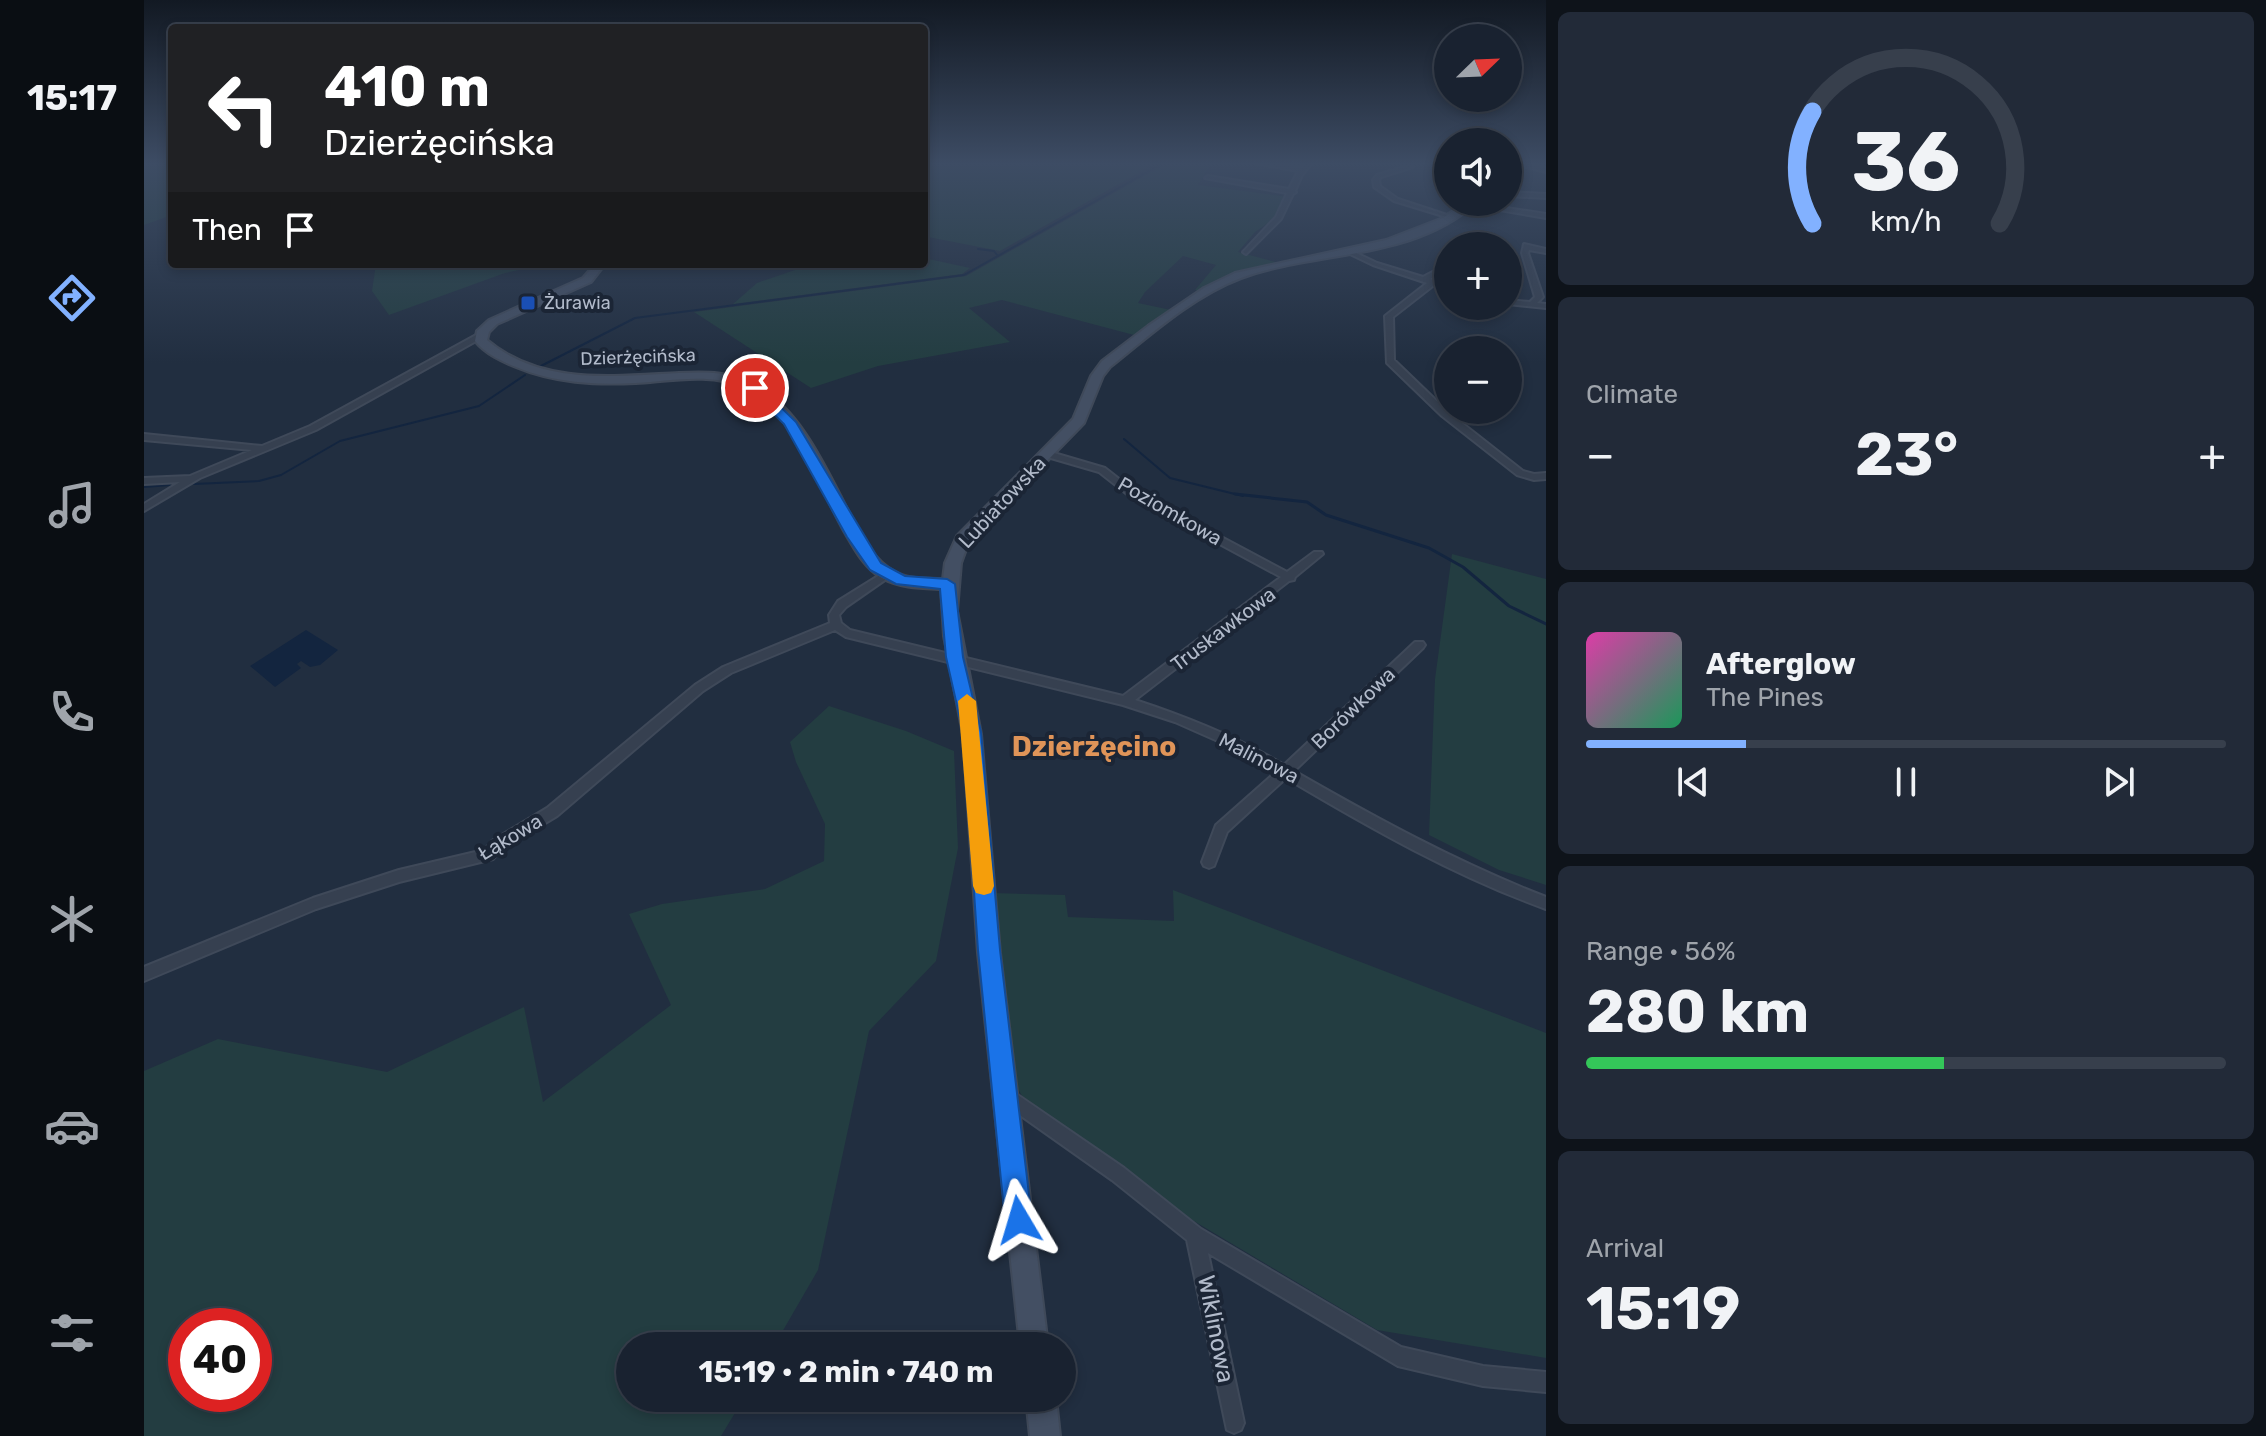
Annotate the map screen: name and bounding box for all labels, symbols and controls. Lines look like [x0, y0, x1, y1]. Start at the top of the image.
north arrow [1434, 24, 1522, 112]
map controls [1434, 24, 1522, 424]
text: 410 m [324, 54, 490, 120]
icon: left [192, 56, 296, 160]
text: 15:17 [27, 76, 117, 119]
text: 36 [1852, 112, 1960, 211]
text: Dzierżęcińska [324, 121, 555, 164]
button: sound [1434, 128, 1522, 216]
text: km/h [1870, 205, 1942, 239]
icon: arrive [278, 208, 322, 252]
text: Then [192, 212, 262, 248]
button: + [1434, 232, 1522, 320]
icon: directions [44, 270, 100, 326]
place label: Żurawia [544, 292, 611, 314]
marker: Żurawia [519, 294, 537, 312]
button: − [1434, 336, 1522, 424]
street label: Dzierżęcińska [580, 344, 696, 370]
pin [721, 354, 789, 422]
icon: arrive [733, 366, 777, 410]
text: Climate [1586, 379, 1678, 410]
text: 23° [1855, 419, 1958, 490]
text: − [1586, 429, 1615, 481]
text: + [2199, 429, 2226, 481]
street label: Lubiatowska [953, 451, 1051, 553]
street label: Poziomkowa [1114, 472, 1226, 550]
icon: music [44, 477, 100, 533]
street label: Truskawkowa [1166, 582, 1280, 676]
text: Afterglow [1706, 646, 1856, 682]
street label: Borówkowa [1306, 662, 1400, 754]
text: The Pines [1706, 682, 1824, 713]
icon: phone [44, 684, 100, 740]
street label: Malinowa [1215, 728, 1303, 788]
district label: Dzierżęcino [1012, 730, 1176, 763]
icon: previous [1671, 760, 1715, 804]
icon: pause [1884, 760, 1928, 804]
icon: next [2097, 760, 2141, 804]
street label: Łąkowa [474, 809, 546, 865]
icon: climate [44, 891, 100, 947]
text: Range · 56% [1586, 936, 1735, 967]
text: 280 km [1586, 976, 1809, 1047]
icon: car [44, 1098, 100, 1154]
position arrow [977, 1178, 1061, 1262]
text: Arrival [1586, 1233, 1664, 1264]
street label: Wiklinowa [1192, 1273, 1240, 1385]
text: 15:19 [1586, 1273, 1740, 1344]
icon: filters [44, 1305, 100, 1361]
speed limit sign: 40 [168, 1308, 272, 1412]
text: 15:19 · 2 min · 740 m [699, 1354, 993, 1390]

